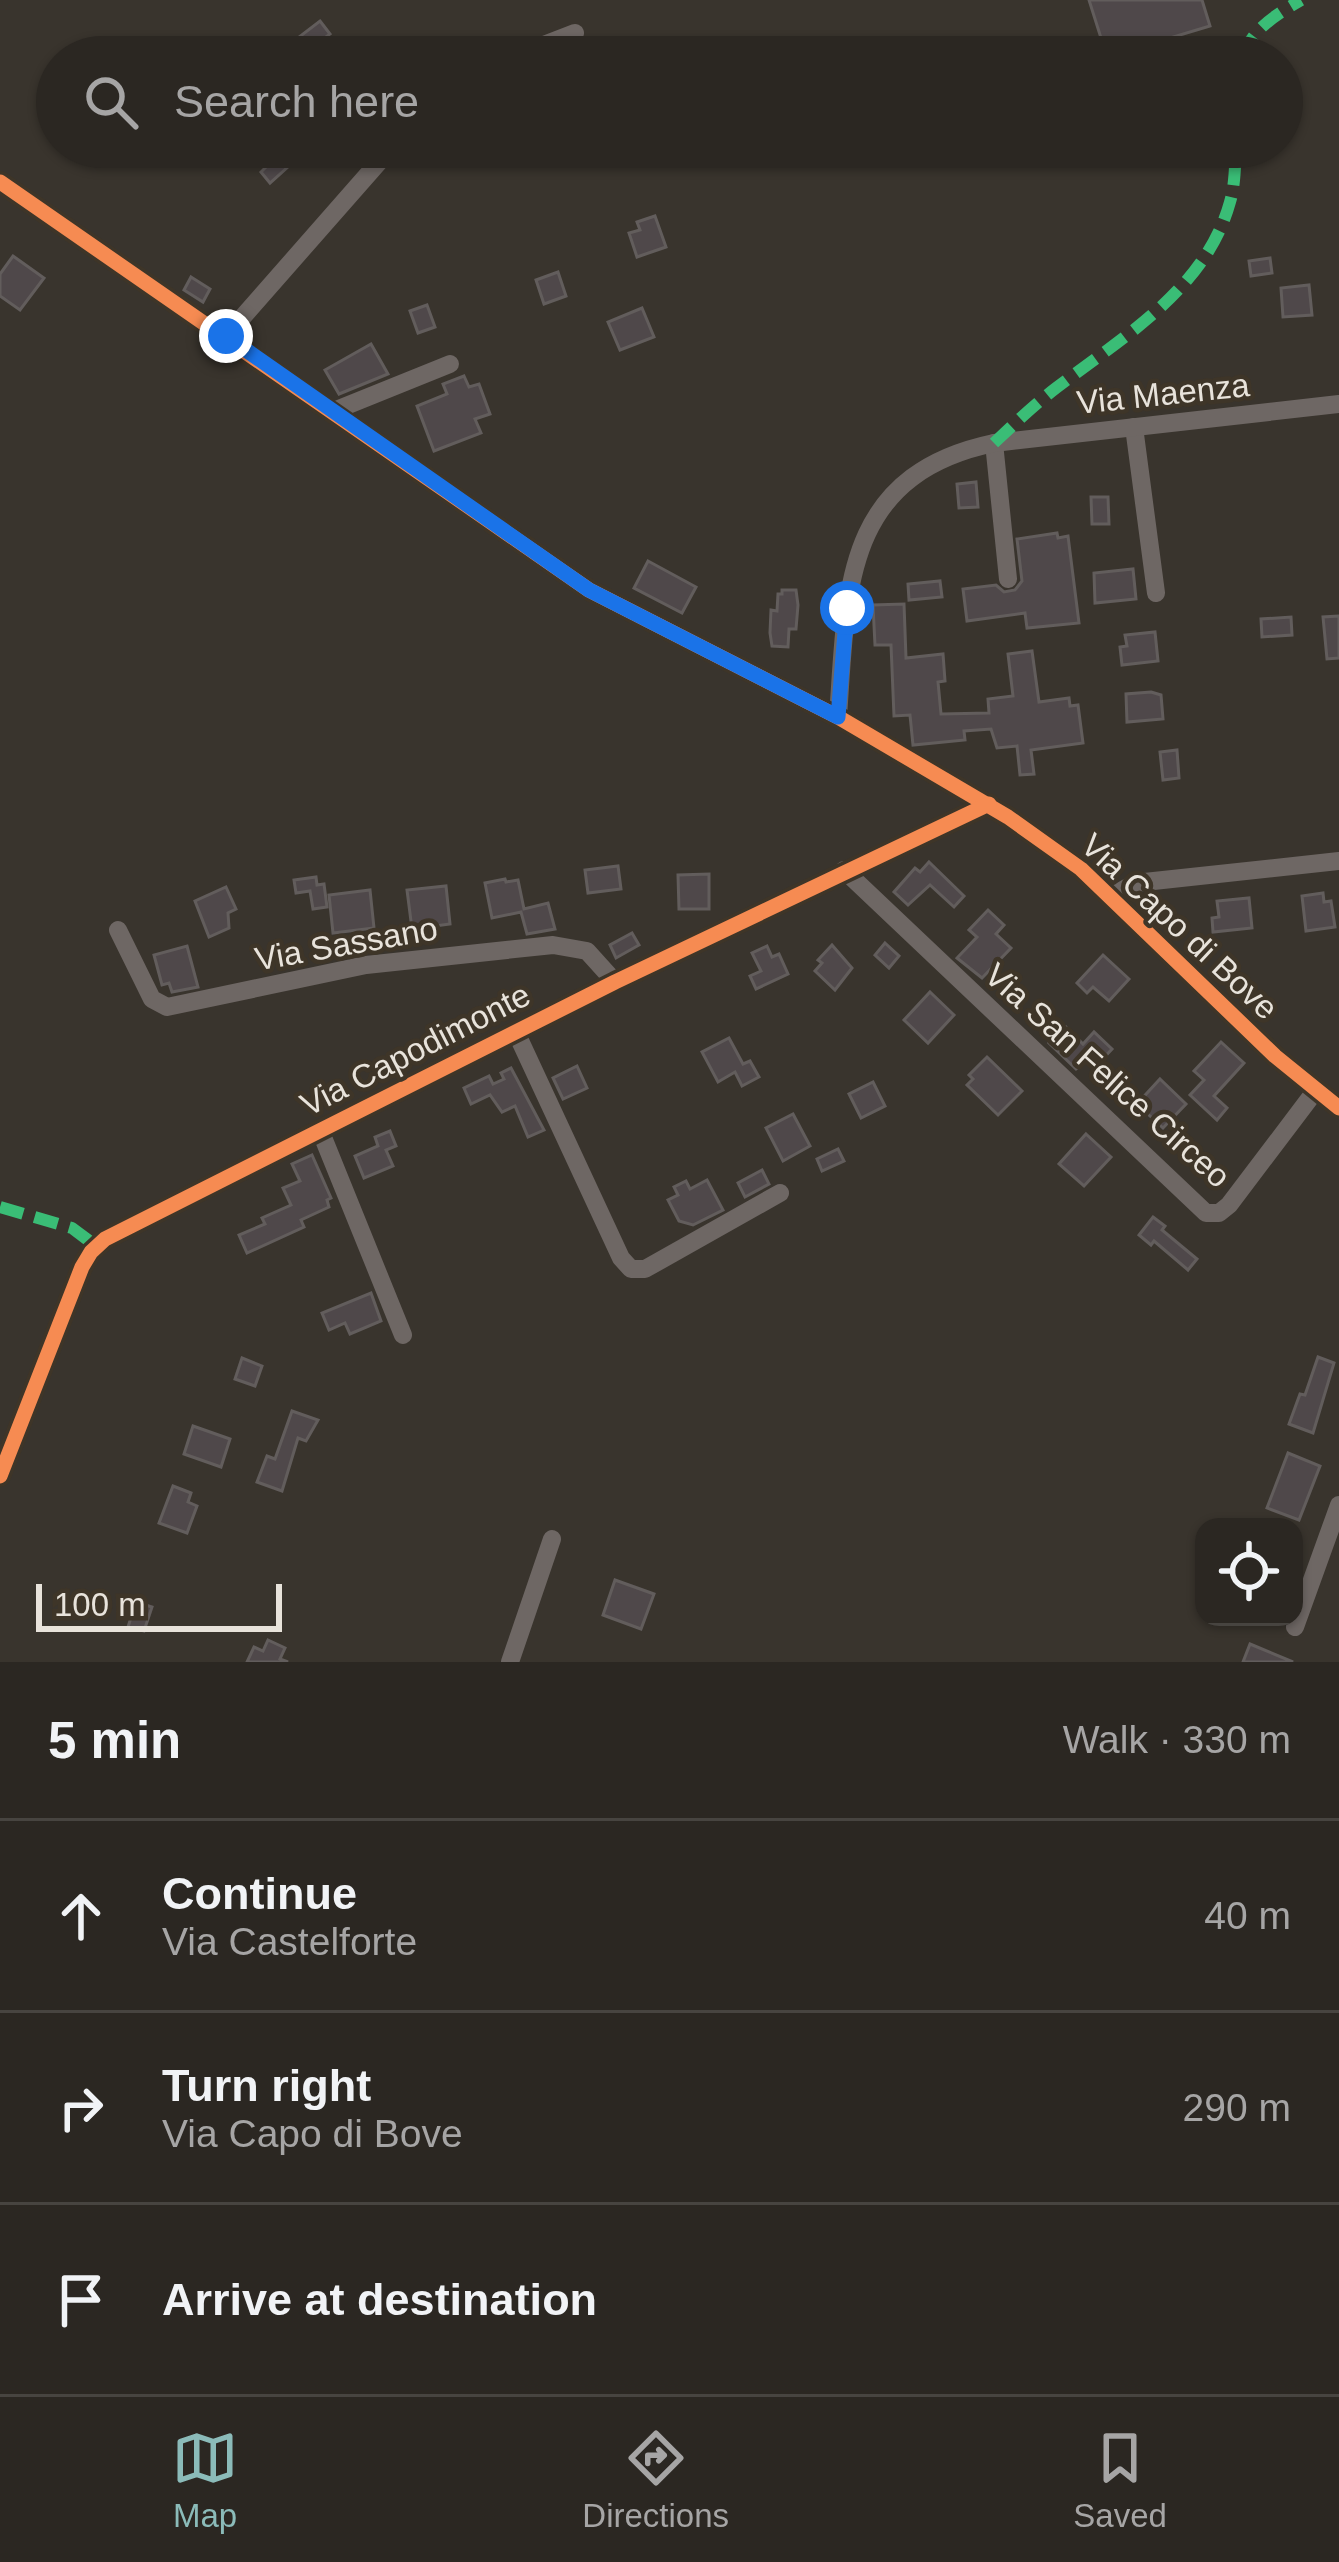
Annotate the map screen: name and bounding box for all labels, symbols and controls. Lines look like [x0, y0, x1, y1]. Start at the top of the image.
search box [36, 36, 1303, 168]
icon: search [78, 69, 144, 135]
text: Search here [174, 76, 419, 127]
route end [199, 309, 253, 363]
street label: Via Maenza [1075, 366, 1252, 421]
route start [820, 581, 874, 635]
street label: Via Capo di Bove [1074, 826, 1285, 1027]
street label: Via Sassano [252, 909, 440, 978]
street label: Via San Felice Circeo [978, 956, 1238, 1195]
street label: Via Capodimonte [294, 976, 536, 1123]
map controls [1195, 1518, 1303, 1626]
button: locate [1195, 1518, 1303, 1626]
scale bar [36, 1578, 282, 1631]
text: 100 m [54, 1586, 146, 1623]
text: 5 min [48, 1712, 181, 1769]
text: Walk · 330 m [1063, 1718, 1291, 1761]
text: Continue [162, 1868, 357, 1919]
icon: ahead [48, 1883, 114, 1949]
text: 40 m [1204, 1894, 1291, 1937]
text: Via Castelforte [162, 1920, 417, 1963]
text: Turn right [162, 2060, 371, 2111]
icon: right [48, 2075, 114, 2141]
text: 290 m [1183, 2086, 1291, 2129]
text: Via Capo di Bove [162, 2112, 463, 2155]
icon: arrive [48, 2267, 114, 2333]
text: Arrive at destination [162, 2274, 597, 2325]
tab: Map [172, 2425, 238, 2535]
tab: Directions [582, 2425, 729, 2535]
tab: Saved [1073, 2425, 1167, 2535]

